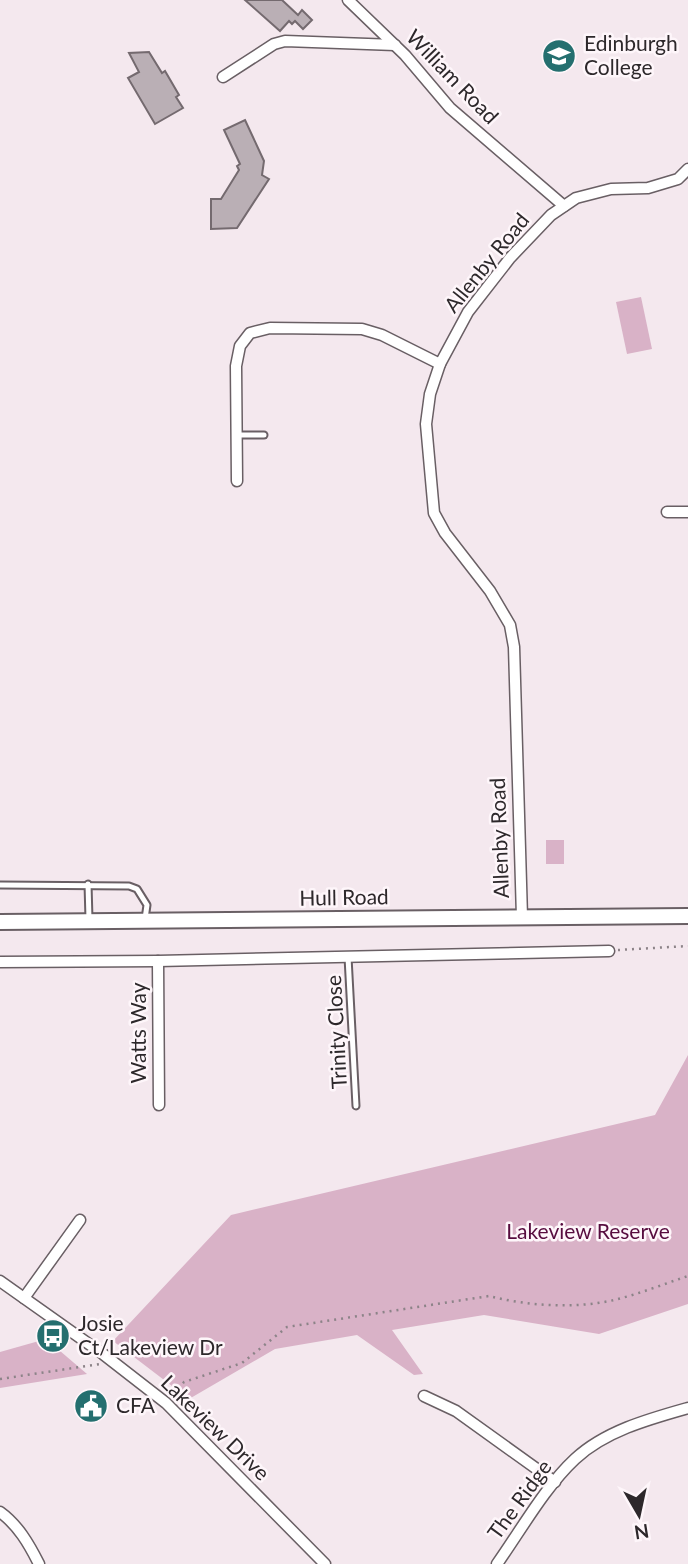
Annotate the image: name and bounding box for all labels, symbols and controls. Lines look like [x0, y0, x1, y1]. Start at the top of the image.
street label: William Road [402, 24, 504, 128]
place label: Edinburgh College [584, 30, 678, 79]
school or university icon: Edinburgh College [540, 37, 578, 75]
street label: Allenby Road [438, 207, 534, 317]
street label: Allenby Road [484, 777, 513, 899]
street label: Hull Road [299, 883, 389, 910]
street label: Trinity Close [320, 975, 351, 1090]
street label: Watts Way [125, 982, 150, 1083]
park label: Lakeview Reserve [506, 1218, 670, 1243]
place label: Josie Ct/Lakeview Dr [78, 1310, 223, 1359]
bus stop icon: Josie Ct/Lakeview Dr [34, 1317, 72, 1355]
street label: Lakeview Drive [157, 1369, 275, 1485]
public building icon: CFA [72, 1387, 110, 1425]
place label: CFA [116, 1392, 156, 1417]
street label: The Ridge [482, 1455, 556, 1544]
north arrow [604, 1480, 674, 1550]
text: N [633, 1520, 651, 1545]

